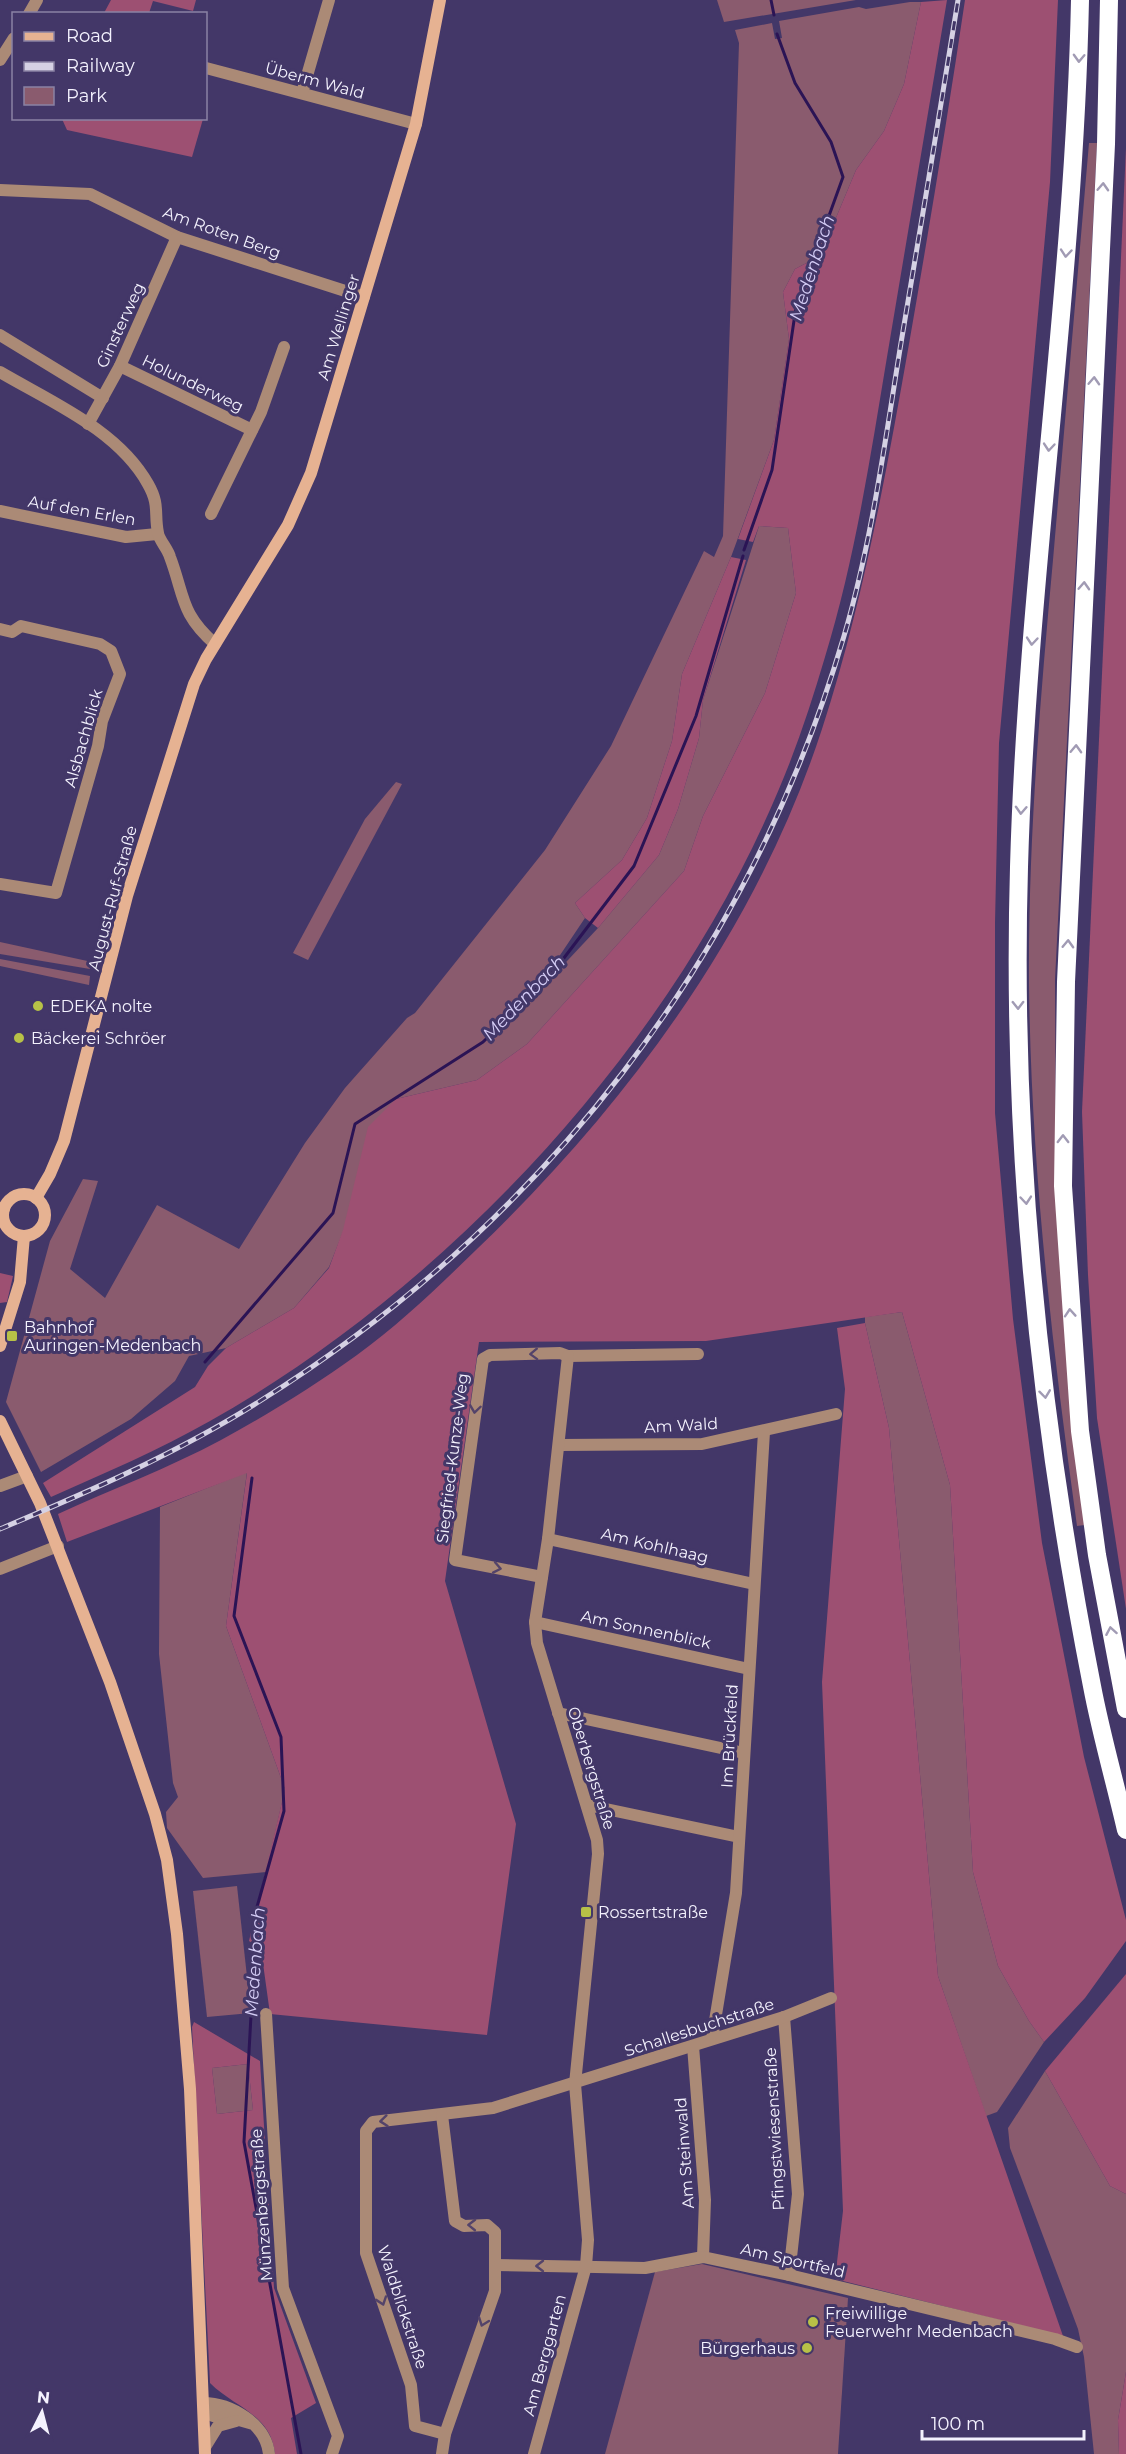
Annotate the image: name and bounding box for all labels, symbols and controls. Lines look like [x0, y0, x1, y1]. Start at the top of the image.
legend [12, 12, 207, 120]
text: Road [66, 25, 113, 47]
one-way arrow [1073, 54, 1085, 63]
text: Railway [66, 55, 135, 77]
street label: Überm Wald [263, 57, 367, 103]
text: Park [66, 85, 107, 107]
one-way arrow [1097, 182, 1110, 191]
street label: Am Roten Berg [160, 202, 283, 263]
water label: Medenbach [785, 212, 839, 324]
one-way arrow [1060, 248, 1073, 258]
street label: Am Wellinger [313, 272, 364, 383]
street label: Ginsterweg [92, 279, 149, 371]
street label: Holunderweg [139, 351, 247, 416]
one-way arrow [1087, 377, 1100, 386]
one-way arrow [1043, 443, 1056, 452]
street label: Auf den Erlen [27, 492, 137, 529]
one-way arrow [1077, 581, 1090, 590]
one-way arrow [1026, 637, 1039, 646]
street label: Alsbachblick [60, 686, 107, 790]
one-way arrow [1070, 744, 1082, 753]
one-way arrow [1015, 806, 1028, 815]
street label: August-Ruf-Straße [84, 824, 141, 973]
one-way arrow [1061, 939, 1074, 948]
water label: Medenbach [478, 951, 570, 1045]
place label: EDEKA nolte [50, 997, 152, 1016]
marker: EDEKA nolte [31, 999, 45, 1013]
one-way arrow [1012, 1001, 1025, 1010]
place label: Bäckerei Schröer [31, 1029, 167, 1048]
marker: Bäckerei Schröer [12, 1031, 26, 1045]
one-way arrow [1057, 1134, 1069, 1143]
one-way arrow [1019, 1196, 1032, 1205]
one-way arrow [1064, 1309, 1077, 1318]
place label: Bahnhof Auringen-Medenbach [24, 1318, 201, 1355]
marker: Bahnhof Auringen-Medenbach [5, 1329, 19, 1343]
one-way arrow [530, 1347, 539, 1360]
street label: Siegfried-Kunze-Weg [433, 1372, 472, 1544]
one-way arrow [1038, 1390, 1050, 1399]
one-way arrow [469, 1404, 481, 1413]
street label: Am Wald [644, 1414, 719, 1437]
street label: Am Kohlhaag [599, 1524, 710, 1567]
one-way arrow [492, 1561, 502, 1574]
street label: Am Sonnenblick [579, 1606, 713, 1653]
one-way arrow [1105, 1627, 1118, 1637]
street label: Im Brückfeld [717, 1684, 742, 1788]
street label: Oberbergstraße [564, 1704, 619, 1832]
place label: Rossertstraße [598, 1903, 708, 1922]
marker: Rossertstraße [579, 1905, 593, 1919]
water label: Medenbach [240, 1906, 270, 2018]
street label: Schallesbuchstraße [622, 1994, 776, 2061]
street label: Pfingstwiesenstraße [761, 2047, 788, 2211]
street label: Am Steinwald [671, 2097, 698, 2209]
one-way arrow [379, 2114, 388, 2127]
street label: Münzenbergstraße [247, 2128, 276, 2282]
one-way arrow [468, 2219, 477, 2231]
street label: Am Sportfeld [739, 2239, 847, 2282]
street label: Waldblickstraße [374, 2243, 431, 2371]
one-way arrow [536, 2260, 545, 2272]
street label: Am Berggarten [519, 2292, 570, 2418]
one-way arrow [375, 2295, 388, 2306]
place label: Freiwillige Feuerwehr Medenbach [825, 2304, 1013, 2341]
marker: Freiwillige Feuerwehr Medenbach [806, 2315, 820, 2329]
one-way arrow [478, 2316, 491, 2327]
place label: Bürgerhaus [700, 2339, 795, 2358]
marker: Bürgerhaus [800, 2341, 814, 2355]
north arrow [12, 2382, 72, 2442]
text: N [36, 2387, 51, 2408]
scale bar [922, 2403, 1084, 2441]
text: 100 m [931, 2413, 985, 2435]

